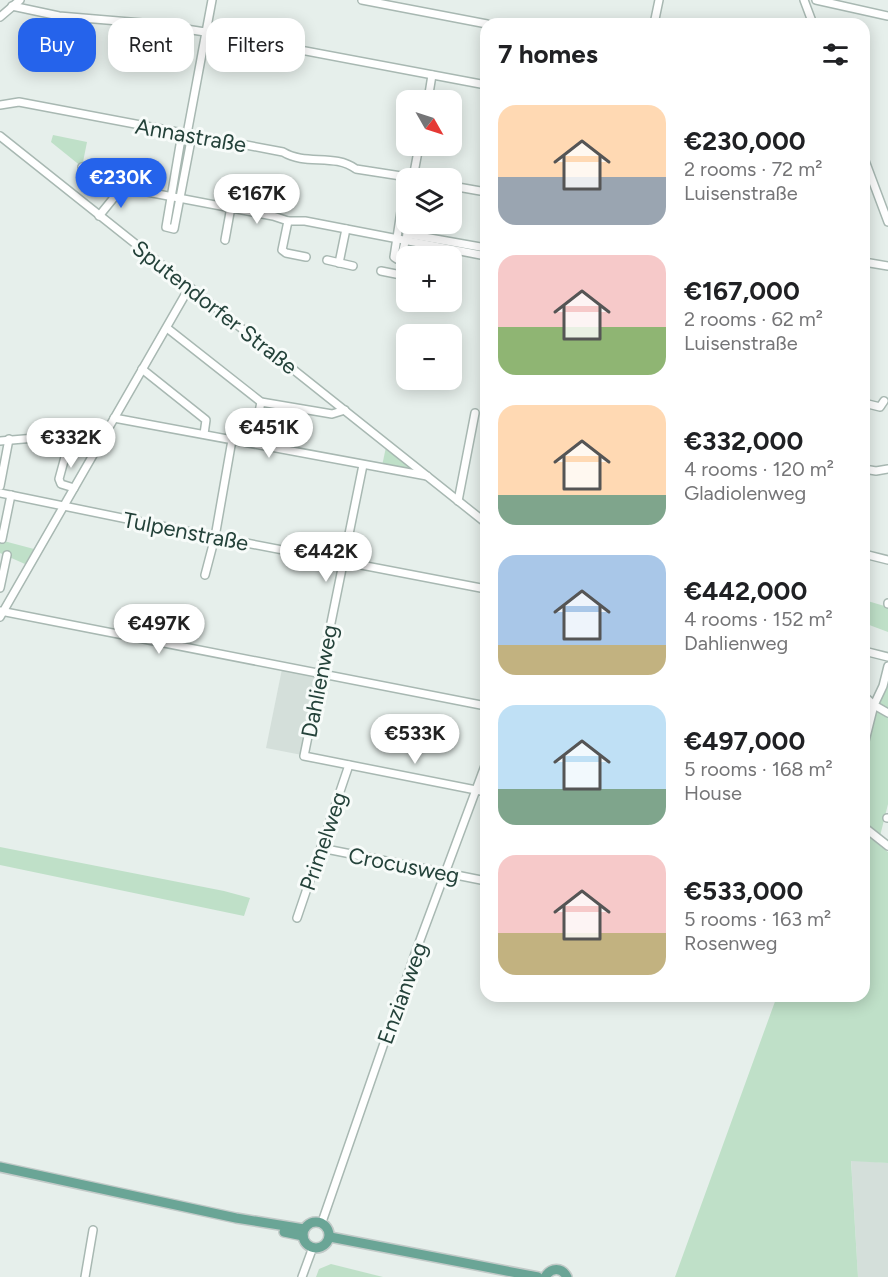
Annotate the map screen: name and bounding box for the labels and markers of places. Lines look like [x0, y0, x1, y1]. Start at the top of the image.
pin: €230K [79, 158, 163, 209]
pin: €167K [215, 174, 299, 225]
pin: €451K [227, 408, 311, 459]
pin: €332K [29, 418, 113, 469]
pin: €442K [284, 532, 368, 583]
pin: €497K [117, 604, 201, 655]
pin: €533K [373, 714, 457, 765]

